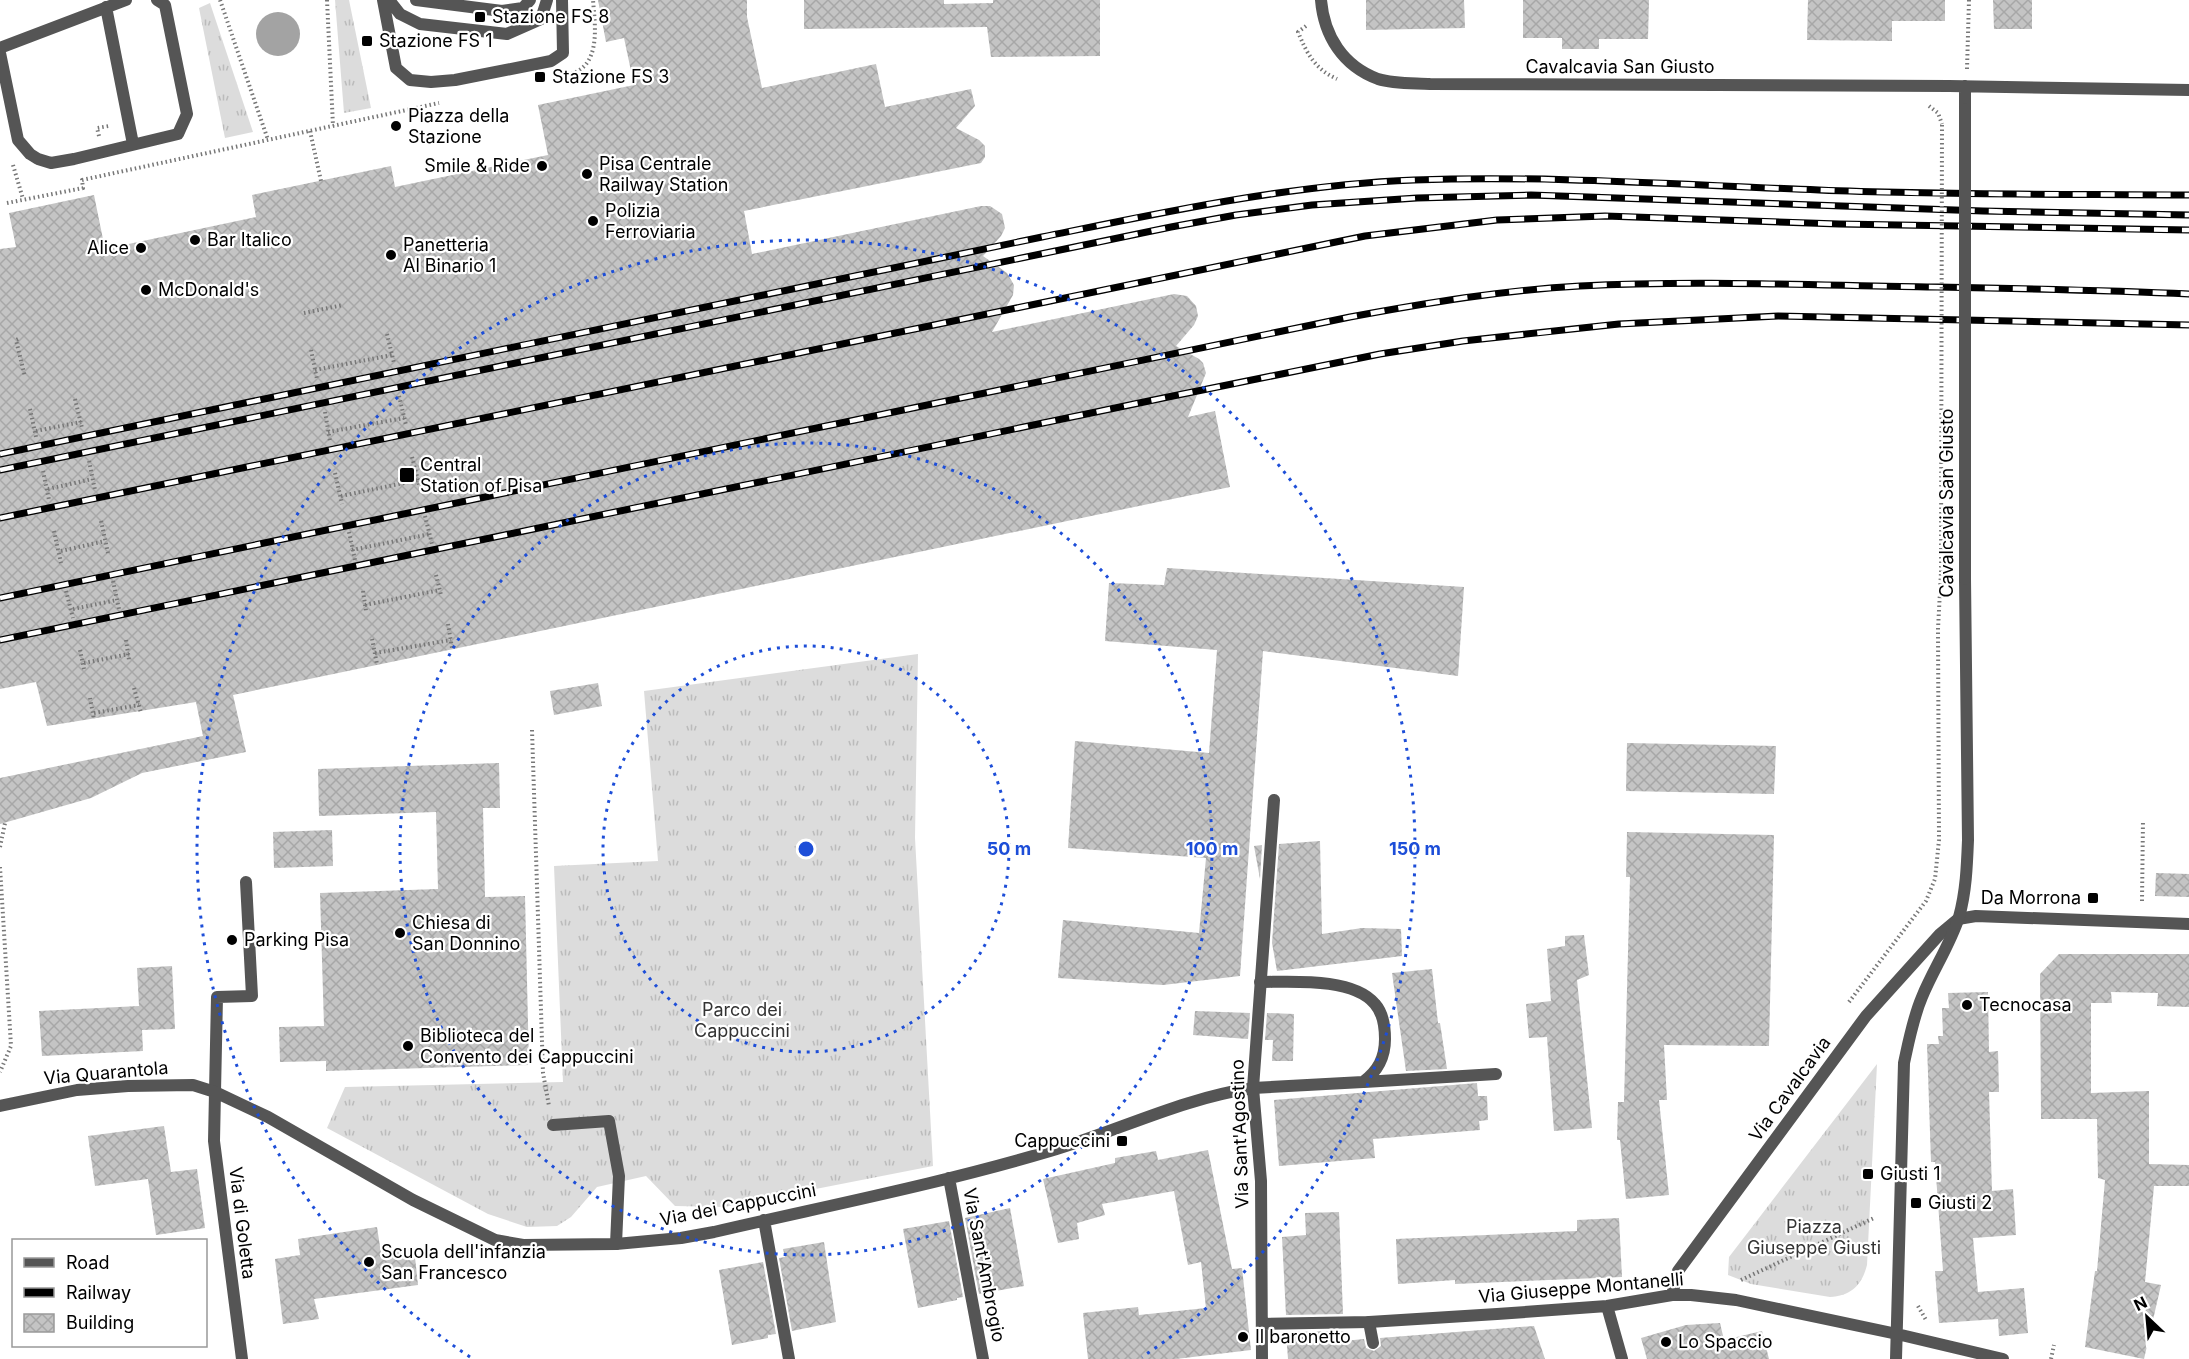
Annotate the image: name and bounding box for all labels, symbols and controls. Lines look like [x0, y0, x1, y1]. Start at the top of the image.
place label: Stazione FS 8 [492, 6, 609, 27]
marker: Stazione FS 8 [473, 10, 487, 24]
place label: Stazione FS 1 [379, 30, 492, 51]
marker: Stazione FS 1 [360, 34, 374, 48]
street label: Cavalcavia San Giusto [1525, 56, 1715, 77]
place label: Stazione FS 3 [552, 66, 669, 87]
marker: Stazione FS 3 [533, 70, 547, 84]
place label: Piazza della Stazione [408, 105, 509, 147]
marker: Piazza della Stazione [389, 119, 403, 133]
place label: Pisa Centrale Railway Station [599, 153, 728, 195]
place label: Smile & Ride [424, 155, 530, 176]
marker: Smile & Ride [535, 159, 549, 173]
marker: Pisa Centrale Railway Station [580, 167, 594, 181]
place label: Polizia Ferroviaria [605, 200, 696, 242]
marker: Polizia Ferroviaria [586, 214, 600, 228]
place label: Bar Italico [207, 229, 292, 250]
marker: Bar Italico [188, 233, 202, 247]
place label: Panetteria Al Binario 1 [403, 234, 496, 276]
place label: Alice [87, 237, 129, 258]
marker: Alice [134, 241, 148, 255]
marker: Panetteria Al Binario 1 [384, 248, 398, 262]
place label: McDonald's [158, 279, 259, 300]
marker: McDonald's [139, 283, 153, 297]
street label: Cavalcavia San Giusto [1936, 408, 1957, 598]
place label: Central Station of Pisa [420, 454, 542, 496]
marker: Central Station of Pisa [398, 466, 416, 484]
text: 50 m [987, 838, 1031, 859]
text: 100 m [1186, 838, 1238, 859]
text: 150 m [1389, 838, 1441, 859]
centre of rings [796, 839, 816, 859]
place label: Da Morrona [1981, 887, 2081, 908]
marker: Da Morrona [2086, 891, 2100, 905]
place label: Chiesa di San Donnino [412, 912, 520, 954]
marker: Chiesa di San Donnino [393, 926, 407, 940]
place label: Parking Pisa [244, 929, 349, 950]
marker: Parking Pisa [225, 933, 239, 947]
place label: Tecnocasa [1979, 994, 2072, 1015]
marker: Tecnocasa [1960, 998, 1974, 1012]
park label: Parco dei Cappuccini [694, 999, 790, 1041]
place label: Biblioteca del Convento dei Cappuccini [420, 1025, 634, 1067]
street label: Via Cavalcavia [1745, 1032, 1835, 1145]
marker: Biblioteca del Convento dei Cappuccini [401, 1039, 415, 1053]
street label: Via Quarantola [43, 1057, 169, 1088]
street label: Via Sant'Agostino [1226, 1059, 1253, 1209]
place label: Cappuccini [1014, 1130, 1110, 1151]
marker: Cappuccini [1115, 1134, 1129, 1148]
place label: Giusti 1 [1880, 1163, 1941, 1184]
street label: Via di Goletta [225, 1166, 260, 1280]
marker: Giusti 1 [1861, 1167, 1875, 1181]
street label: Via dei Cappuccini [658, 1179, 818, 1230]
street label: Via Sant'Ambrogio [959, 1186, 1010, 1344]
place label: Giusti 2 [1928, 1192, 1992, 1213]
marker: Giusti 2 [1909, 1196, 1923, 1210]
park label: Piazza Giuseppe Giusti [1747, 1216, 1881, 1258]
legend [12, 1239, 207, 1347]
place label: Scuola dell'infanzia San Francesco [381, 1241, 546, 1283]
text: Road [66, 1252, 109, 1273]
marker: Scuola dell'infanzia San Francesco [362, 1255, 376, 1269]
street label: Via Giuseppe Montanelli [1477, 1268, 1684, 1307]
text: Railway [66, 1282, 131, 1303]
north arrow [2117, 1287, 2177, 1347]
text: N [2131, 1292, 2150, 1315]
text: Building [66, 1312, 134, 1333]
place label: Il baronetto [1255, 1326, 1351, 1347]
marker: Il baronetto [1236, 1330, 1250, 1344]
place label: Lo Spaccio [1678, 1331, 1773, 1352]
marker: Lo Spaccio [1659, 1335, 1673, 1349]

